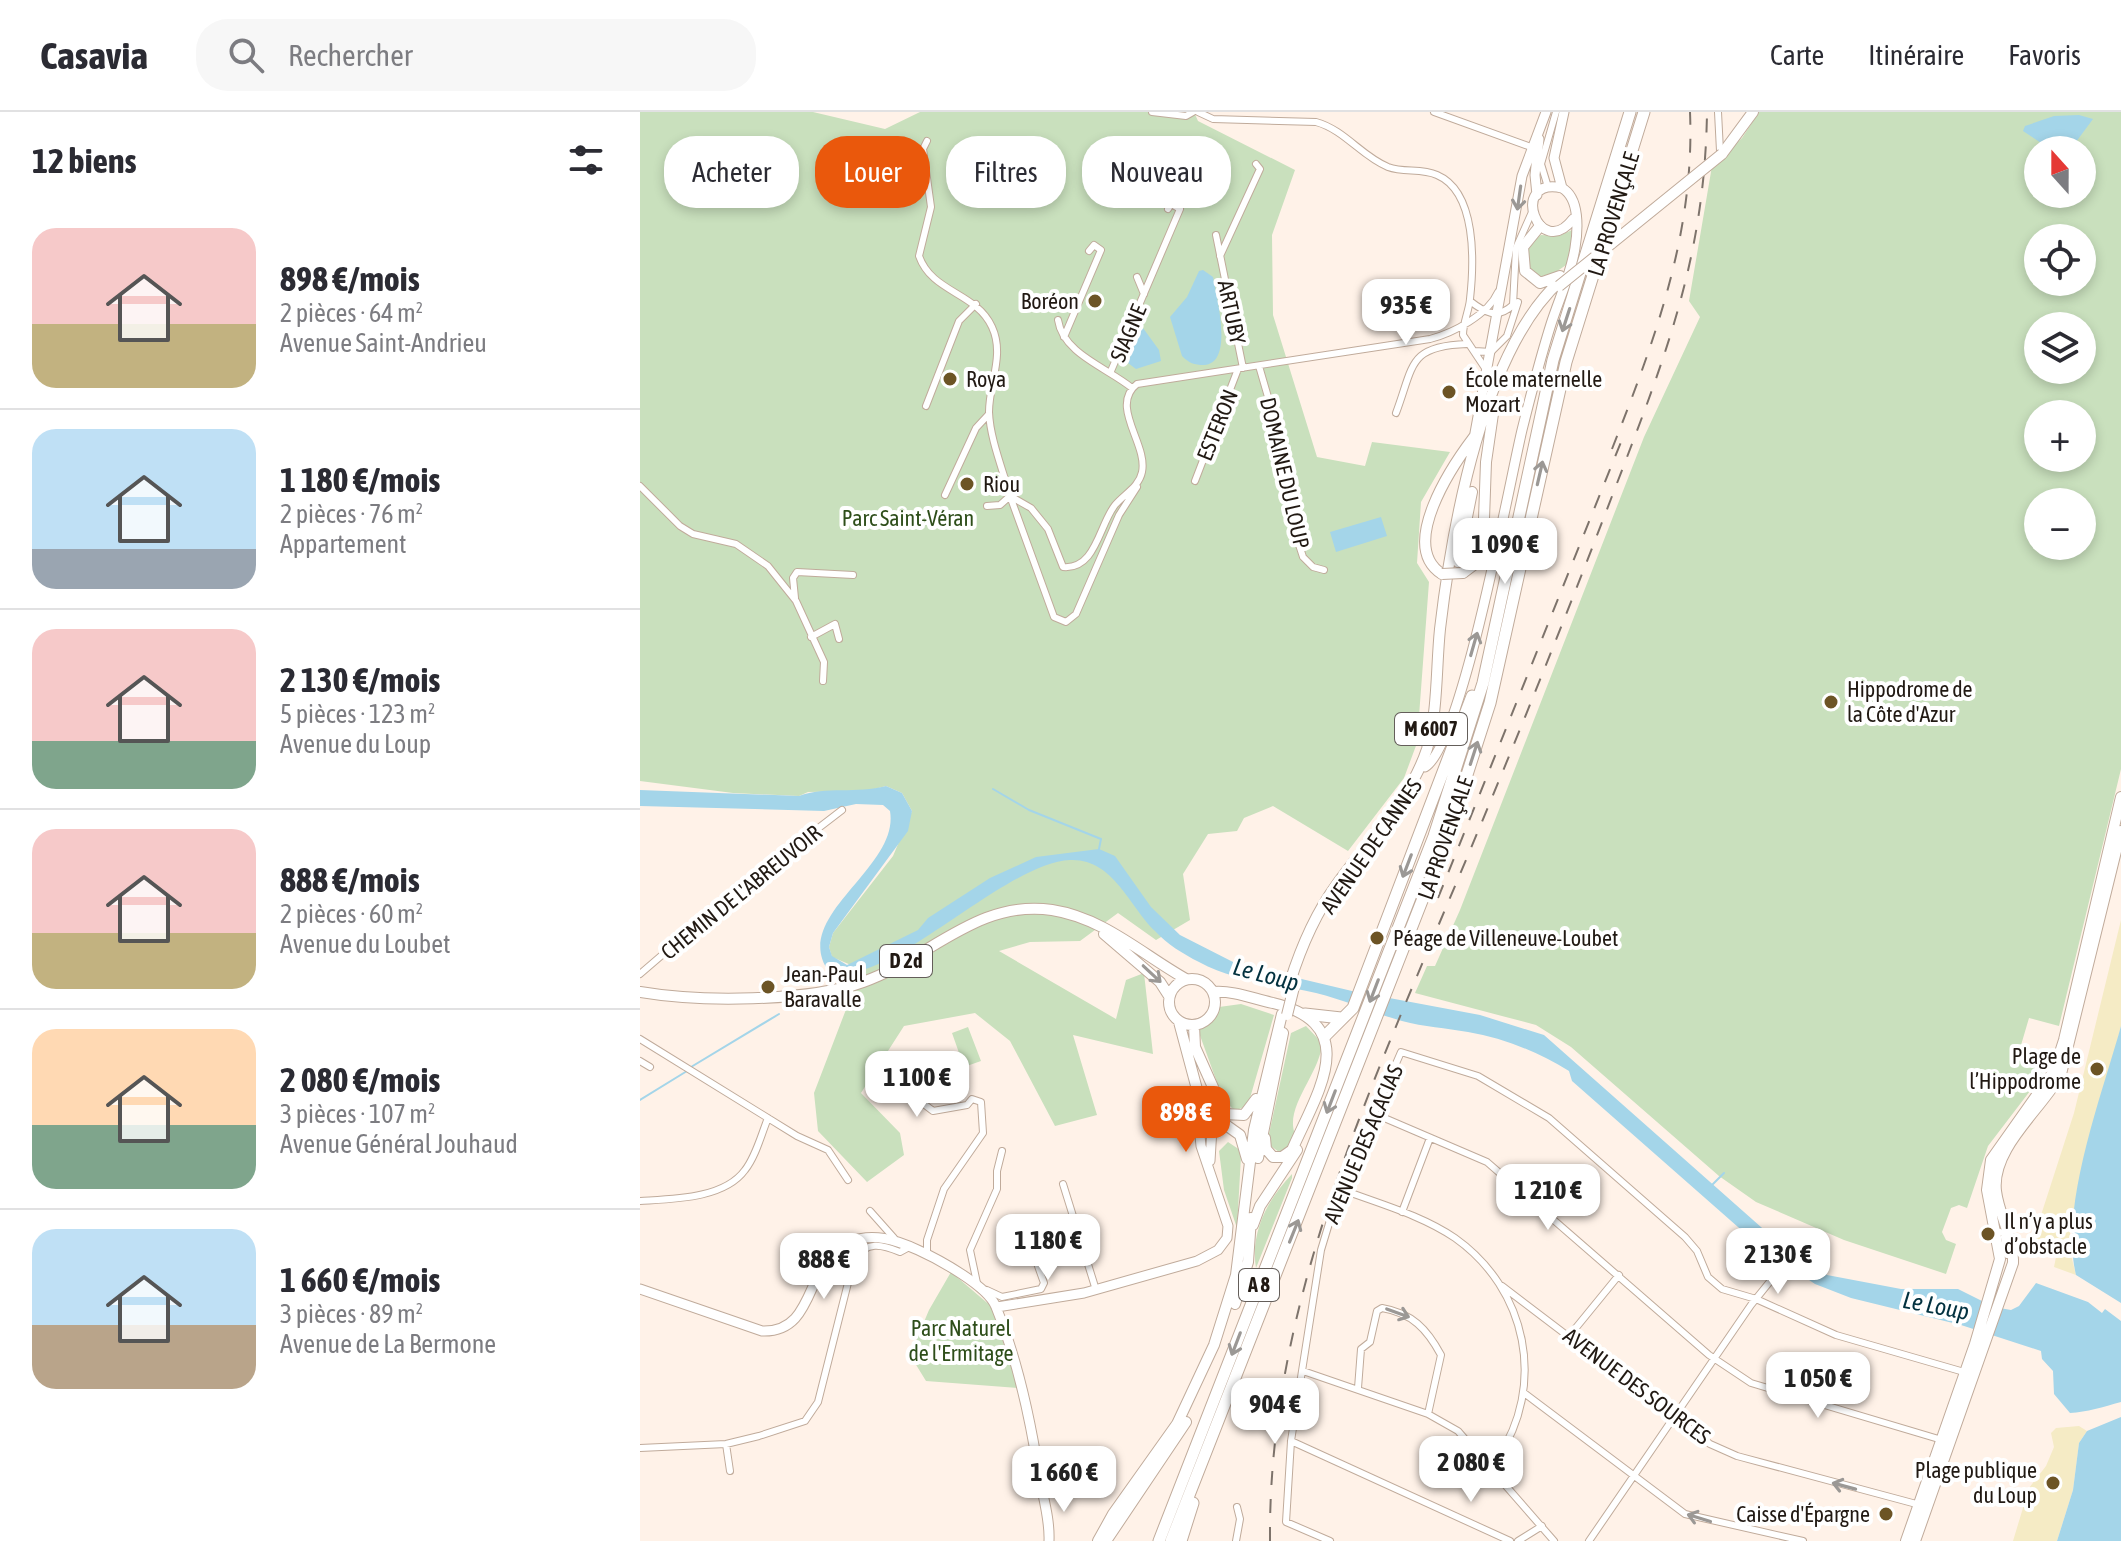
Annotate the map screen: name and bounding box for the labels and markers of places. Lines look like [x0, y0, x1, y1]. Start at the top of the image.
pin: 935 € [1350, 279, 1462, 347]
place label: Boréon [1021, 288, 1079, 314]
marker: Boréon [1086, 292, 1104, 310]
place label: Roya [966, 366, 1006, 392]
place label: École maternelle Mozart [1465, 366, 1602, 417]
marker: Roya [941, 370, 959, 388]
marker: École maternelle Mozart [1440, 383, 1458, 401]
place label: Riou [983, 471, 1020, 497]
marker: Riou [958, 475, 976, 493]
pin: 1 090 € [1431, 518, 1579, 586]
place label: Hippodrome de la Côte d'Azur [1847, 676, 1973, 727]
marker: Hippodrome de la Côte d'Azur [1822, 693, 1840, 711]
place label: Péage de Villeneuve-Loubet [1393, 925, 1618, 951]
marker: Péage de Villeneuve-Loubet [1368, 929, 1386, 947]
place label: Jean-Paul Baravalle [784, 961, 865, 1012]
marker: Jean-Paul Baravalle [759, 978, 777, 996]
place label: Plage de l’Hippodrome [1969, 1043, 2081, 1094]
pin: 1 100 € [843, 1051, 991, 1119]
marker: Plage de l’Hippodrome [2088, 1060, 2106, 1078]
pin: 898 € [1130, 1086, 1242, 1154]
pin: 1 210 € [1474, 1164, 1622, 1232]
place label: Il n’y a plus d’obstacle [2004, 1208, 2093, 1259]
pin: 1 180 € [974, 1214, 1122, 1282]
marker: Il n’y a plus d’obstacle [1979, 1225, 1997, 1243]
pin: 2 130 € [1704, 1228, 1852, 1296]
pin: 888 € [768, 1233, 880, 1301]
pin: 1 050 € [1744, 1352, 1892, 1420]
pin: 904 € [1219, 1378, 1331, 1446]
pin: 2 080 € [1397, 1436, 1545, 1504]
pin: 1 660 € [990, 1446, 1138, 1514]
place label: Plage publique du Loup [1915, 1457, 2037, 1508]
marker: Plage publique du Loup [2044, 1474, 2062, 1492]
place label: Caisse d'Épargne [1736, 1501, 1870, 1527]
marker: Caisse d'Épargne [1877, 1505, 1895, 1523]

